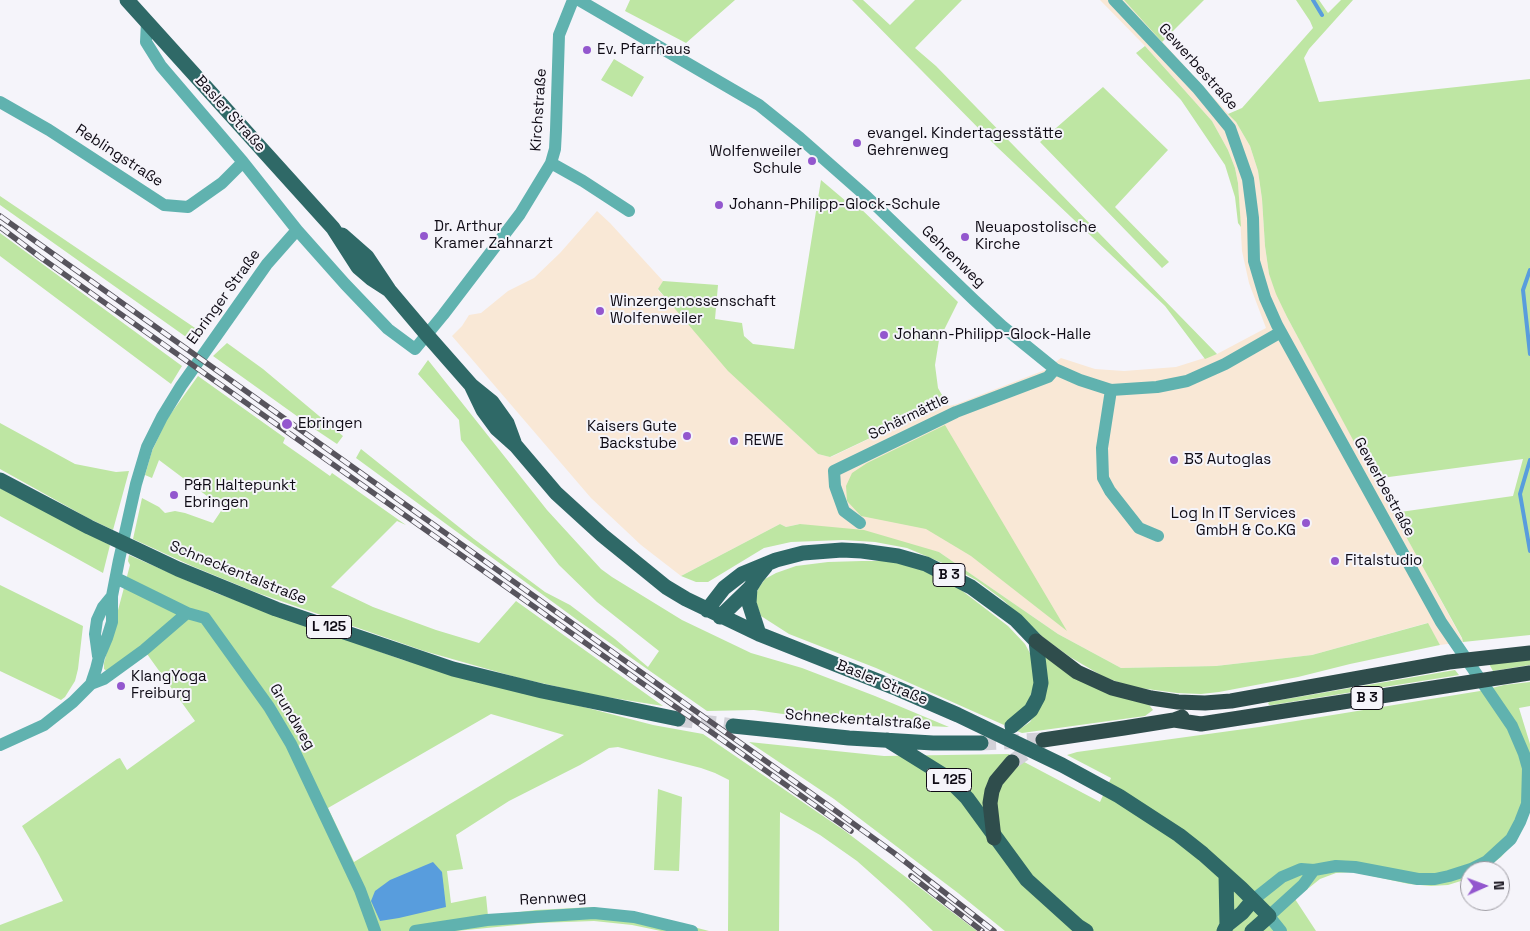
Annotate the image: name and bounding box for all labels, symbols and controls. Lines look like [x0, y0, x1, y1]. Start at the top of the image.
street label: Gewerbestraße [1154, 20, 1242, 114]
place label: Ev. Pfarrhaus [597, 41, 691, 59]
marker: Ev. Pfarrhaus [581, 44, 593, 56]
street label: Kirchstraße [527, 68, 551, 152]
street label: Basler Straße [191, 72, 269, 156]
street label: Reblingstraße [72, 121, 166, 191]
place label: evangel. Kindertagesstätte Gehrenweg [867, 125, 1063, 160]
marker: evangel. Kindertagesstätte Gehrenweg [851, 137, 863, 149]
place label: Wolfenweiler Schule [709, 143, 802, 178]
marker: Wolfenweiler Schule [806, 155, 818, 167]
place label: Johann-Philipp-Glock-Schule [729, 196, 940, 214]
marker: Johann-Philipp-Glock-Schule [713, 199, 725, 211]
place label: Dr. Arthur Kramer Zahnarzt [434, 218, 553, 253]
place label: Neuapostolische Kirche [975, 219, 1097, 254]
street label: Gehrenweg [917, 222, 989, 292]
marker: Dr. Arthur Kramer Zahnarzt [418, 230, 430, 242]
marker: Neuapostolische Kirche [959, 231, 971, 243]
street label: Ebringer Straße [183, 246, 265, 348]
place label: Winzergenossenschaft Wolfenweiler [610, 293, 776, 328]
marker: Winzergenossenschaft Wolfenweiler [594, 305, 606, 317]
place label: Johann-Philipp-Glock-Halle [894, 326, 1091, 344]
marker: Johann-Philipp-Glock-Halle [878, 329, 890, 341]
street label: Schärmättle [866, 390, 952, 444]
place label: Ebringen [298, 415, 362, 433]
marker: Ebringen [280, 417, 294, 431]
place label: Kaisers Gute Backstube [587, 418, 677, 453]
marker: Kaisers Gute Backstube [681, 430, 693, 442]
place label: REWE [744, 432, 783, 450]
street label: Gewerbestraße [1349, 434, 1419, 540]
marker: REWE [728, 435, 740, 447]
place label: B3 Autoglas [1184, 451, 1271, 469]
marker: B3 Autoglas [1168, 454, 1180, 466]
place label: P&R Haltepunkt Ebringen [184, 477, 296, 512]
marker: P&R Haltepunkt Ebringen [168, 489, 180, 501]
place label: Log In IT Services GmbH & Co.KG [1171, 505, 1296, 540]
marker: Log In IT Services GmbH & Co.KG [1300, 517, 1312, 529]
street label: Schneckentalstraße [167, 537, 309, 609]
place label: Fitalstudio [1345, 552, 1422, 570]
marker: Fitalstudio [1329, 555, 1341, 567]
road number: B 3 [933, 564, 965, 586]
road number: L 125 [306, 616, 352, 638]
street label: Basler Straße [834, 657, 930, 709]
place label: KlangYoga Freiburg [131, 668, 207, 703]
marker: KlangYoga Freiburg [115, 680, 127, 692]
street label: Grundweg [265, 681, 319, 753]
road number: B 3 [1351, 686, 1383, 710]
street label: Schneckentalstraße [785, 706, 931, 734]
road number: L 125 [926, 768, 972, 792]
north arrow [1460, 861, 1510, 911]
text: N [1490, 880, 1508, 891]
street label: Rennweg [519, 888, 587, 910]

